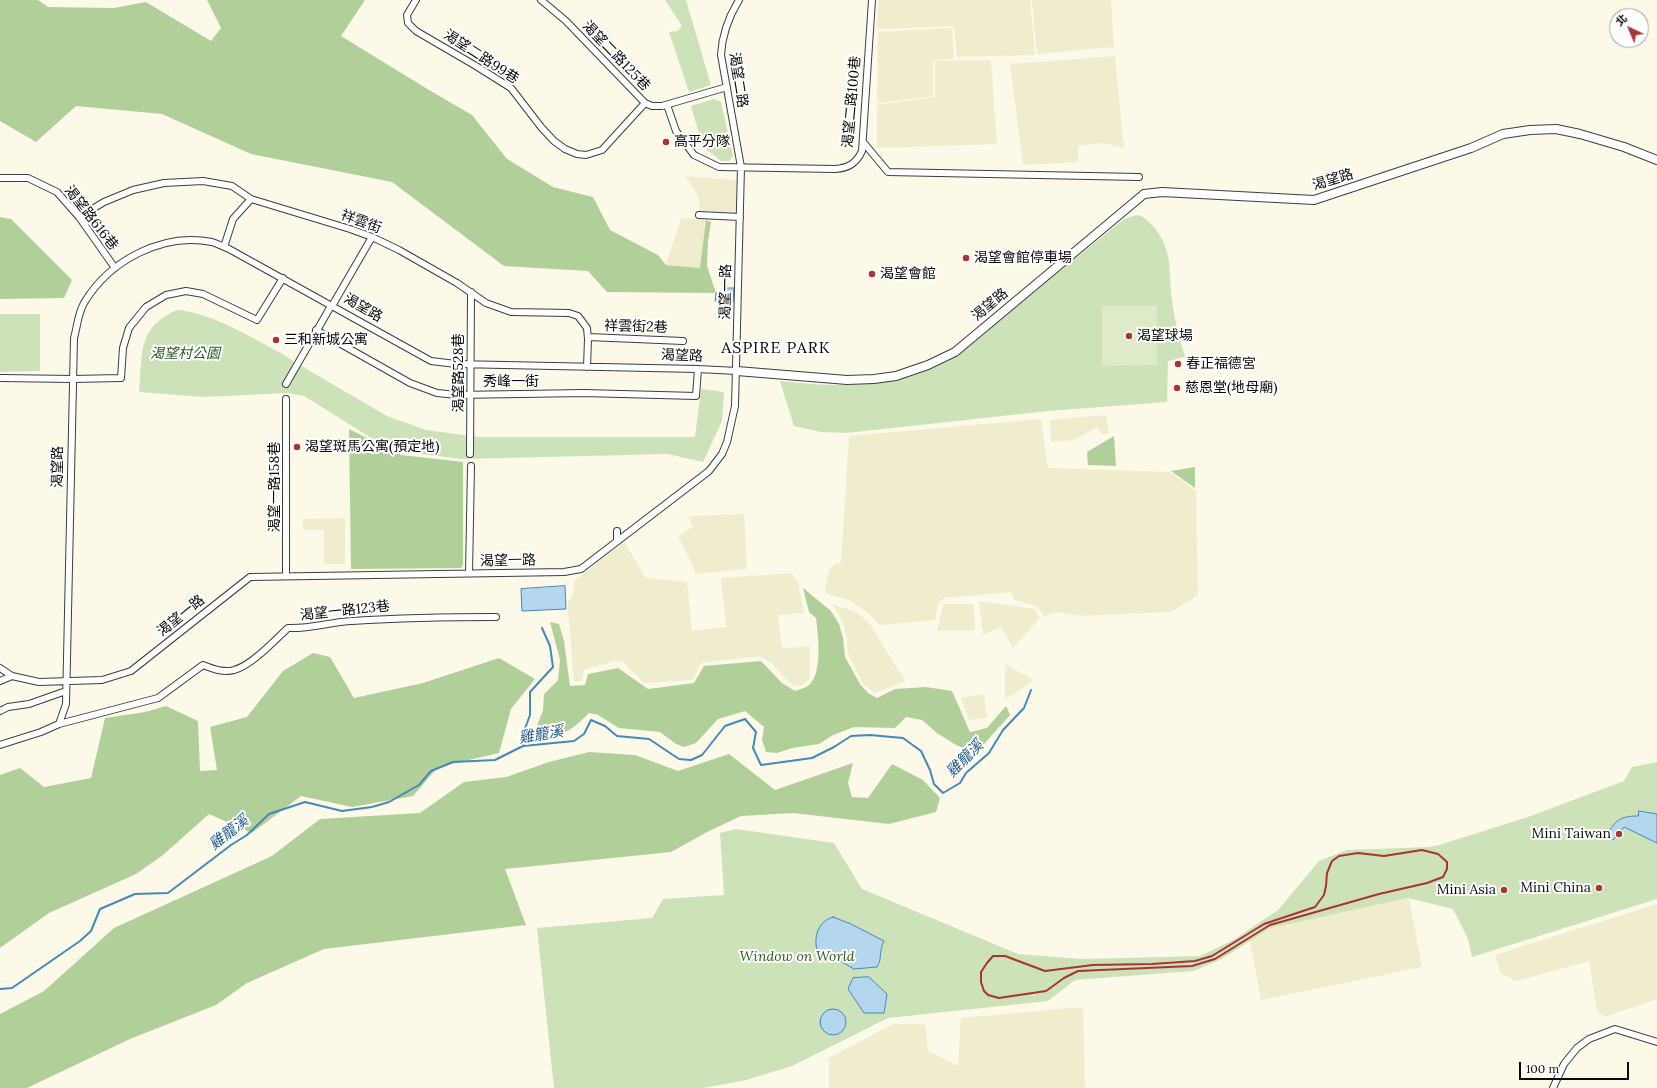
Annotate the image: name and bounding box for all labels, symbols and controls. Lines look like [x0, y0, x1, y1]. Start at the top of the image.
north arrow [1609, 8, 1649, 48]
text: 北 [1613, 11, 1630, 29]
street label: 渴望二路125巷 [579, 18, 653, 94]
street label: 渴望二路99巷 [440, 26, 522, 88]
street label: 渴望二路 [725, 51, 751, 109]
street label: 渴望二路100巷 [840, 55, 864, 149]
place label: 高平分隊 [674, 134, 730, 150]
marker: 高平分隊 [661, 137, 671, 147]
street label: 渴望路 [1310, 166, 1356, 194]
street label: 渴望路616巷 [61, 182, 121, 254]
street label: 祥雲街 [338, 207, 384, 237]
place label: 渴望會館停車場 [974, 250, 1072, 266]
marker: 渴望會館停車場 [961, 253, 971, 263]
street label: 渴望一路 [717, 264, 735, 320]
place label: 渴望會館 [880, 266, 936, 282]
marker: 渴望會館 [867, 269, 877, 279]
street label: 渴望路 [969, 285, 1011, 325]
street label: 渴望路 [341, 290, 385, 326]
street label: 祥雲街2巷 [604, 317, 668, 337]
place label: 渴望球場 [1137, 328, 1193, 344]
marker: 渴望球場 [1124, 331, 1134, 341]
place label: 三和新城公寓 [284, 332, 368, 348]
street label: 渴望路528巷 [451, 333, 467, 413]
marker: 三和新城公寓 [271, 335, 281, 345]
district label: ASPIRE PARK [721, 338, 831, 358]
park label: 渴望村公園 [150, 346, 220, 362]
street label: 渴望路 [661, 347, 703, 365]
place label: 春正福德宮 [1186, 356, 1256, 372]
marker: 春正福德宮 [1173, 359, 1183, 369]
street label: 秀峰一街 [483, 374, 539, 390]
place label: 慈恩堂(地母廟) [1185, 380, 1278, 396]
marker: 慈恩堂(地母廟) [1172, 383, 1182, 393]
place label: 渴望斑馬公寓(預定地) [305, 439, 440, 455]
street label: 渴望一路158巷 [267, 442, 283, 532]
marker: 渴望斑馬公寓(預定地) [292, 442, 302, 452]
street label: 渴望路 [49, 446, 67, 488]
street label: 渴望一路 [480, 552, 536, 570]
street label: 渴望一路 [154, 592, 208, 640]
street label: 渴望一路123巷 [299, 598, 391, 624]
water label: 雞籠溪 [517, 723, 565, 747]
water label: 雞籠溪 [943, 737, 987, 781]
water label: 雞籠溪 [206, 812, 252, 854]
place label: Mini Taiwan [1532, 826, 1611, 842]
marker: Mini Taiwan [1614, 829, 1624, 839]
place label: Mini China [1520, 880, 1591, 896]
place label: Mini Asia [1437, 882, 1496, 898]
marker: Mini China [1594, 883, 1604, 893]
marker: Mini Asia [1499, 885, 1509, 895]
park label: Window on World [740, 949, 854, 965]
scale bar [1521, 1054, 1631, 1080]
text: 100 m [1526, 1061, 1559, 1076]

